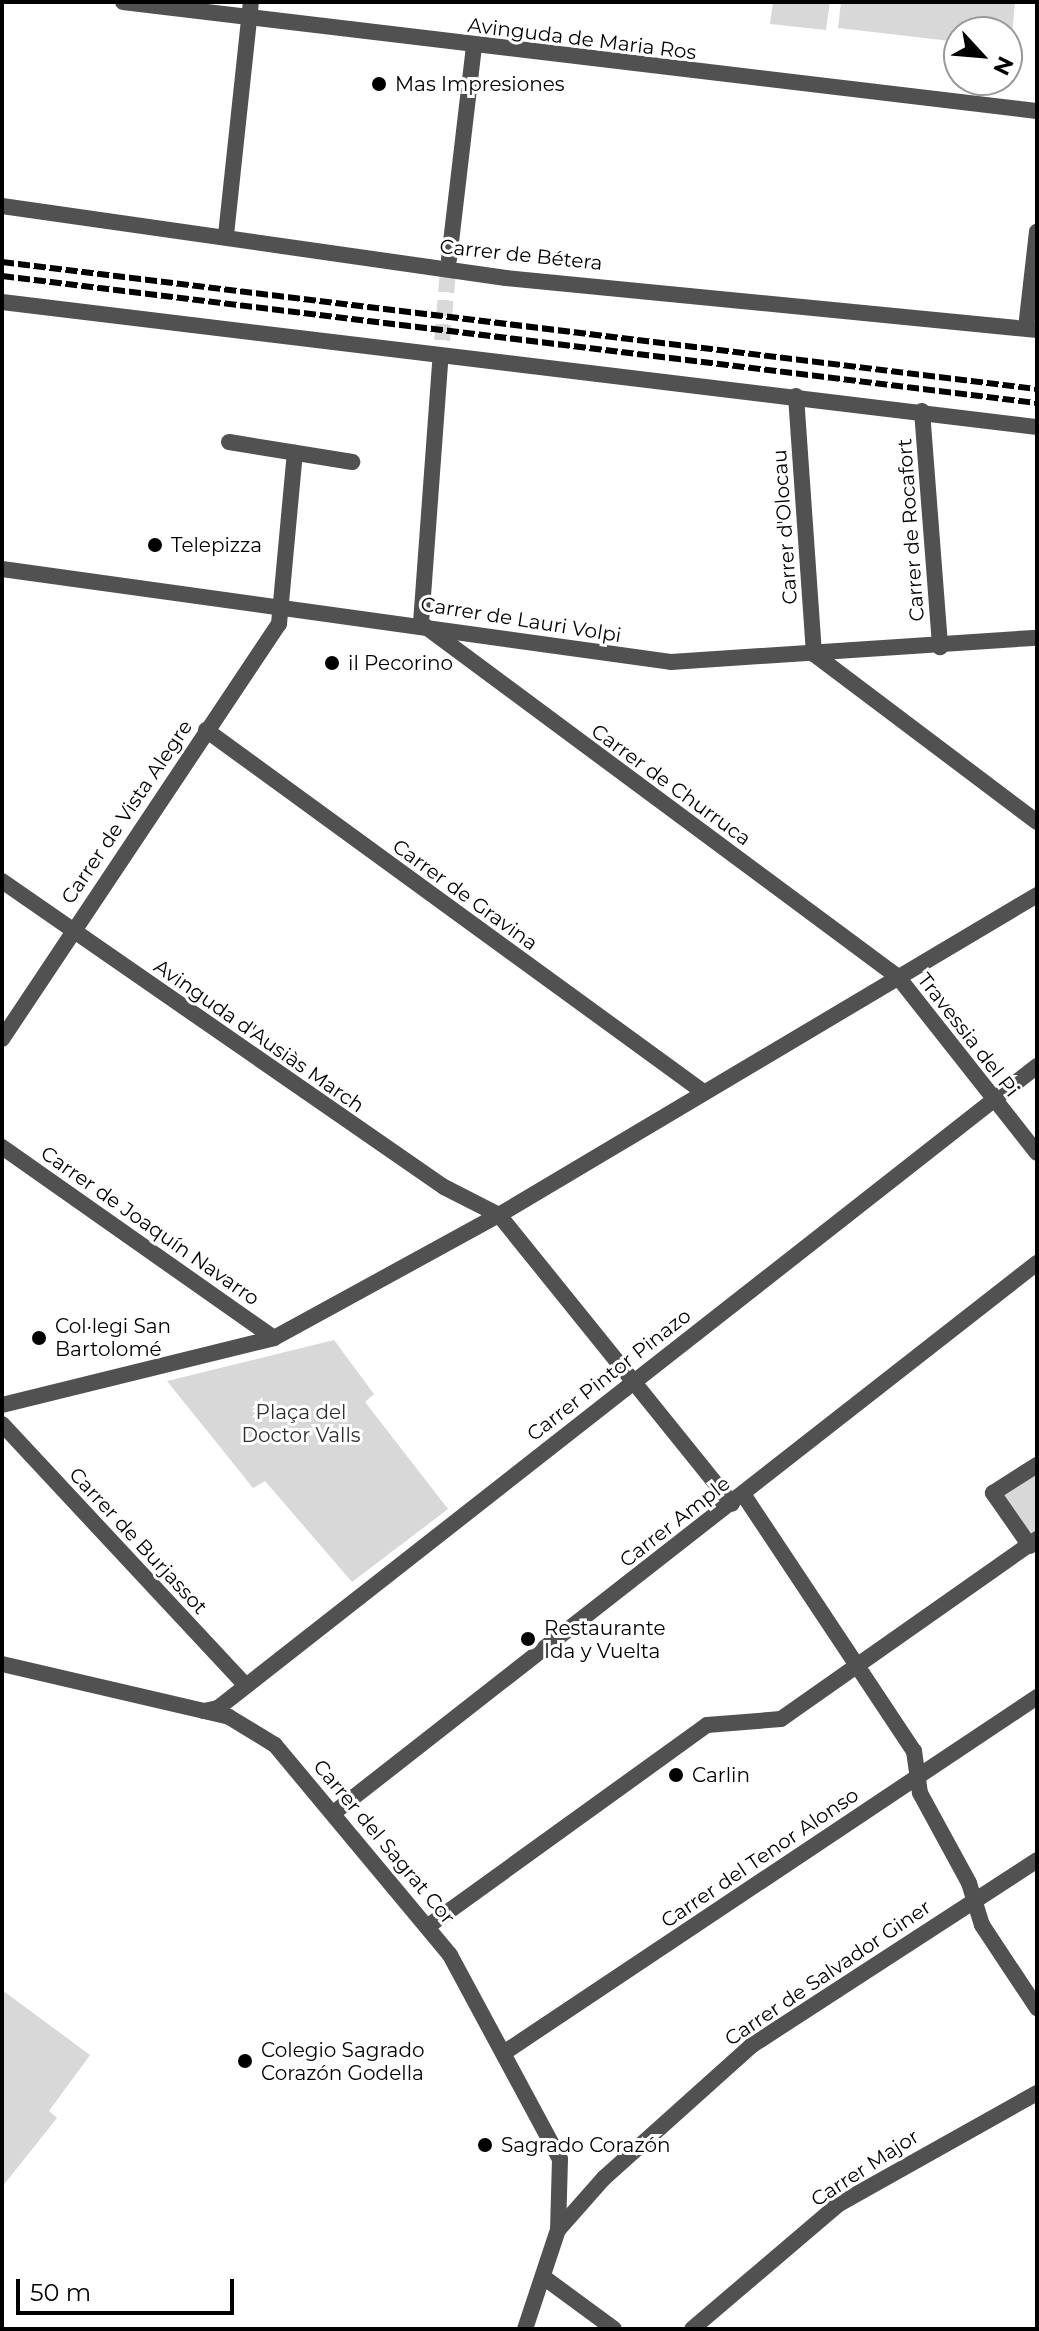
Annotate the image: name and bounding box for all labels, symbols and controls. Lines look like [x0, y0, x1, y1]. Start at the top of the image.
street label: Avinguda de Maria Ros [466, 13, 698, 65]
north arrow [943, 16, 1023, 96]
text: N [987, 52, 1019, 80]
place label: Mas Impresiones [395, 72, 565, 96]
marker: Mas Impresiones [370, 75, 388, 93]
street label: Carrer de Bétera [438, 235, 604, 275]
street label: Carrer de Rocafort [893, 438, 929, 622]
street label: Carrer d'Olocau [768, 449, 802, 605]
place label: Telepizza [171, 533, 262, 557]
marker: Telepizza [146, 536, 164, 554]
street label: Carrer de Lauri Volpi [419, 592, 623, 648]
place label: il Pecorino [348, 651, 453, 675]
marker: il Pecorino [323, 654, 341, 672]
street label: Carrer de Vista Alegre [57, 716, 197, 908]
street label: Carrer de Churruca [587, 719, 755, 851]
street label: Carrer de Gravina [388, 834, 542, 956]
street label: Avinguda d'Ausiàs March [149, 954, 369, 1118]
street label: Travessia del Pi [912, 968, 1024, 1102]
street label: Carrer de Joaquín Navarro [36, 1141, 264, 1311]
street label: Carrer Pintor Pinazo [522, 1304, 696, 1446]
place label: Col·legi San Bartolomé [55, 1314, 171, 1361]
marker: Col·legi San Bartolomé [30, 1329, 48, 1347]
park label: Plaça del Doctor Valls [241, 1400, 361, 1447]
street label: Carrer de Burjassot [64, 1463, 212, 1619]
street label: Carrer Ample [615, 1471, 735, 1573]
place label: Restaurante Ida y Vuelta [544, 1616, 666, 1663]
marker: Restaurante Ida y Vuelta [519, 1630, 537, 1648]
street label: Carrer del Sagrat Cor [308, 1755, 460, 1929]
place label: Carlin [692, 1763, 750, 1787]
marker: Carlin [667, 1766, 685, 1784]
street label: Carrer del Tenor Alonso [657, 1783, 863, 1933]
street label: Carrer de Salvador Giner [720, 1895, 936, 2051]
place label: Colegio Sagrado Corazón Godella [261, 2038, 424, 2085]
marker: Colegio Sagrado Corazón Godella [236, 2052, 254, 2070]
street label: Carrer Major [807, 2124, 923, 2212]
place label: Sagrado Corazón [501, 2133, 671, 2157]
marker: Sagrado Corazón [476, 2136, 494, 2154]
scale bar [20, 2263, 238, 2313]
text: 50 m [30, 2278, 91, 2307]

